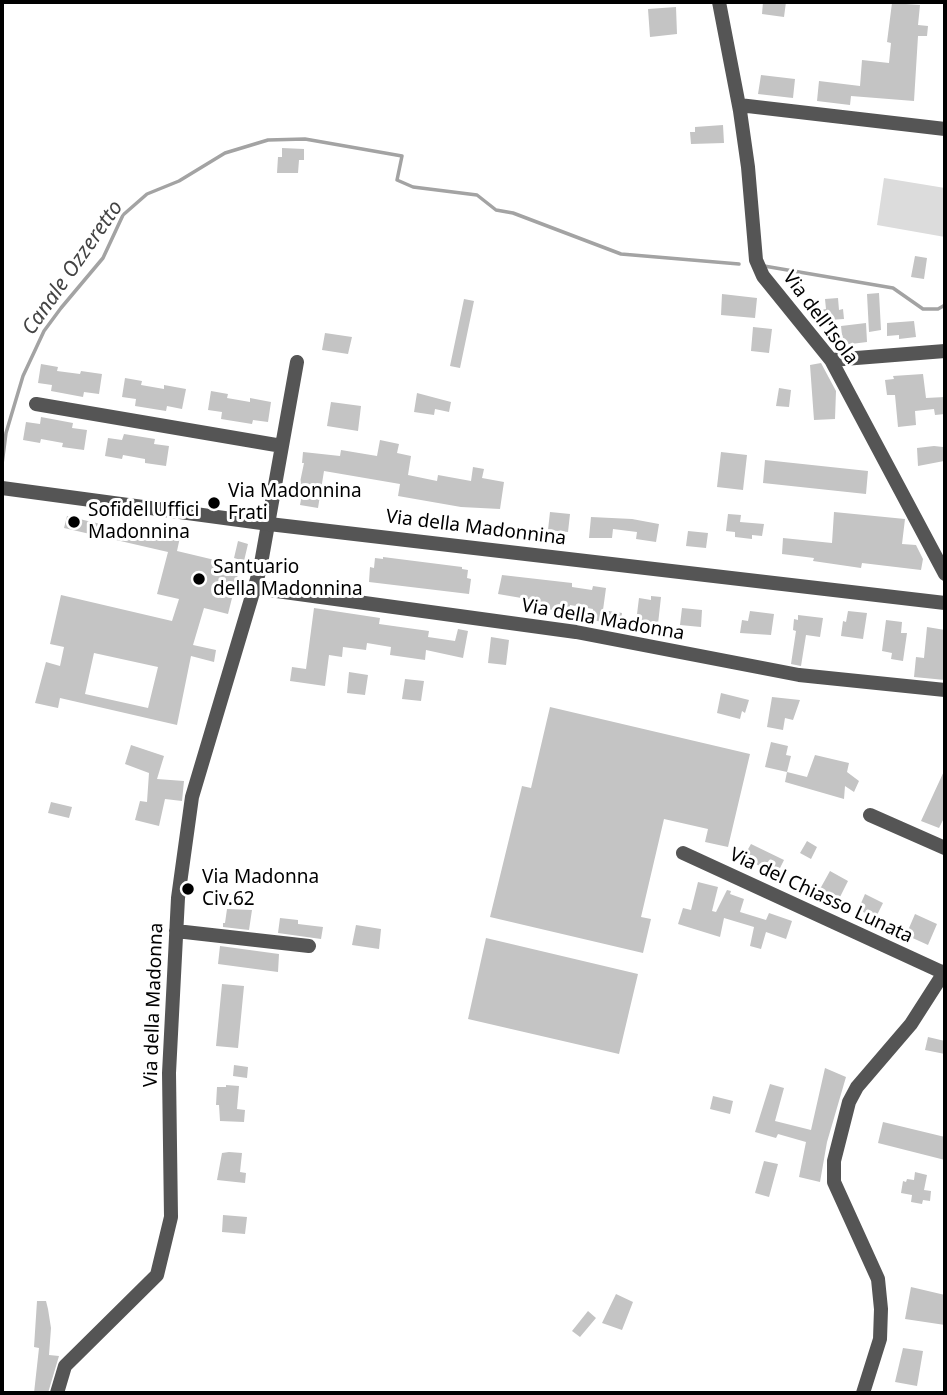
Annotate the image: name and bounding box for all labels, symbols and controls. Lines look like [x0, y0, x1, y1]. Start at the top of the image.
water label: Canale Ozzeretto [17, 196, 129, 340]
street label: Via dell'Isola [778, 267, 862, 369]
place label: Via Madonnina Frati [228, 481, 362, 525]
marker: Via Madonnina Frati [206, 495, 222, 511]
place label: Sofidel Uffici Madonnina [88, 500, 199, 544]
street label: Via della Madonnina [385, 506, 567, 550]
marker: Sofidel Uffici Madonnina [66, 514, 82, 530]
place label: Santuario della Madonnina [213, 557, 363, 601]
marker: Santuario della Madonnina [191, 571, 207, 587]
street label: Via della Madonna [520, 594, 686, 646]
street label: Via del Chiasso Lunata [726, 843, 916, 949]
place label: Via Madonna Civ.62 [202, 867, 319, 911]
marker: Via Madonna Civ.62 [180, 881, 196, 897]
street label: Via della Madonna [140, 922, 168, 1088]

